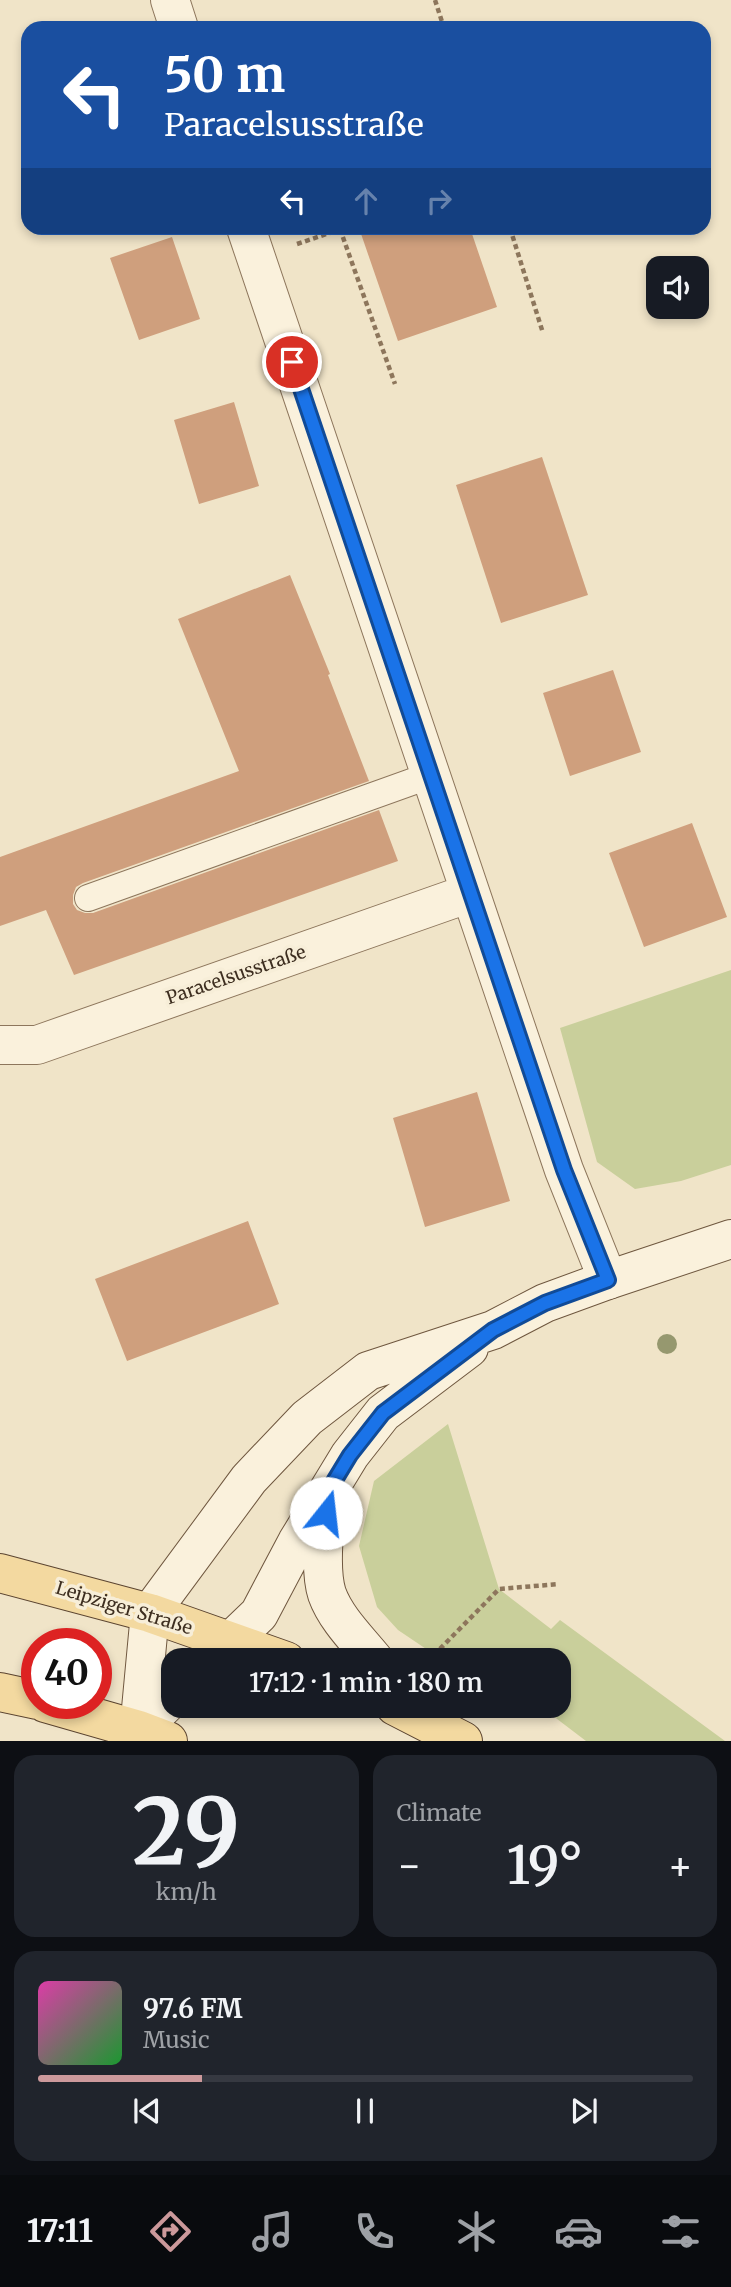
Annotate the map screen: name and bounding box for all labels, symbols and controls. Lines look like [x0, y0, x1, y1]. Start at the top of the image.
text: 50 m [164, 44, 285, 105]
icon: left [49, 49, 140, 140]
text: Paracelsusstraße [164, 105, 424, 145]
icon: left [274, 182, 312, 220]
icon: ahead [347, 182, 385, 220]
icon: right [420, 182, 458, 220]
map controls [646, 256, 709, 319]
button: sound [646, 256, 709, 319]
pin [262, 332, 322, 392]
icon: arrive [273, 343, 311, 381]
street label: Paracelsusstraße [163, 940, 309, 1009]
position arrow [289, 1476, 363, 1550]
street label: Leipziger Straße [53, 1576, 195, 1639]
speed limit sign: 40 [21, 1628, 112, 1719]
text: 17:12 · 1 min · 180 m [249, 1666, 483, 1699]
text: 29 [132, 1774, 240, 1889]
text: Climate [397, 1798, 482, 1827]
text: 19° [506, 1833, 583, 1898]
text: − [397, 1842, 422, 1889]
text: + [668, 1842, 693, 1889]
text: km/h [156, 1877, 217, 1906]
text: 97.6 FM [143, 1992, 242, 2025]
text: Music [143, 2025, 210, 2054]
icon: previous [128, 2092, 166, 2130]
icon: pause [346, 2092, 384, 2130]
icon: next [565, 2092, 603, 2130]
icon: directions [146, 2207, 195, 2256]
icon: music [248, 2207, 297, 2256]
icon: phone [350, 2207, 399, 2256]
icon: climate [452, 2207, 501, 2256]
icon: car [554, 2207, 603, 2256]
icon: filters [656, 2207, 705, 2256]
text: 17:11 [26, 2211, 93, 2251]

